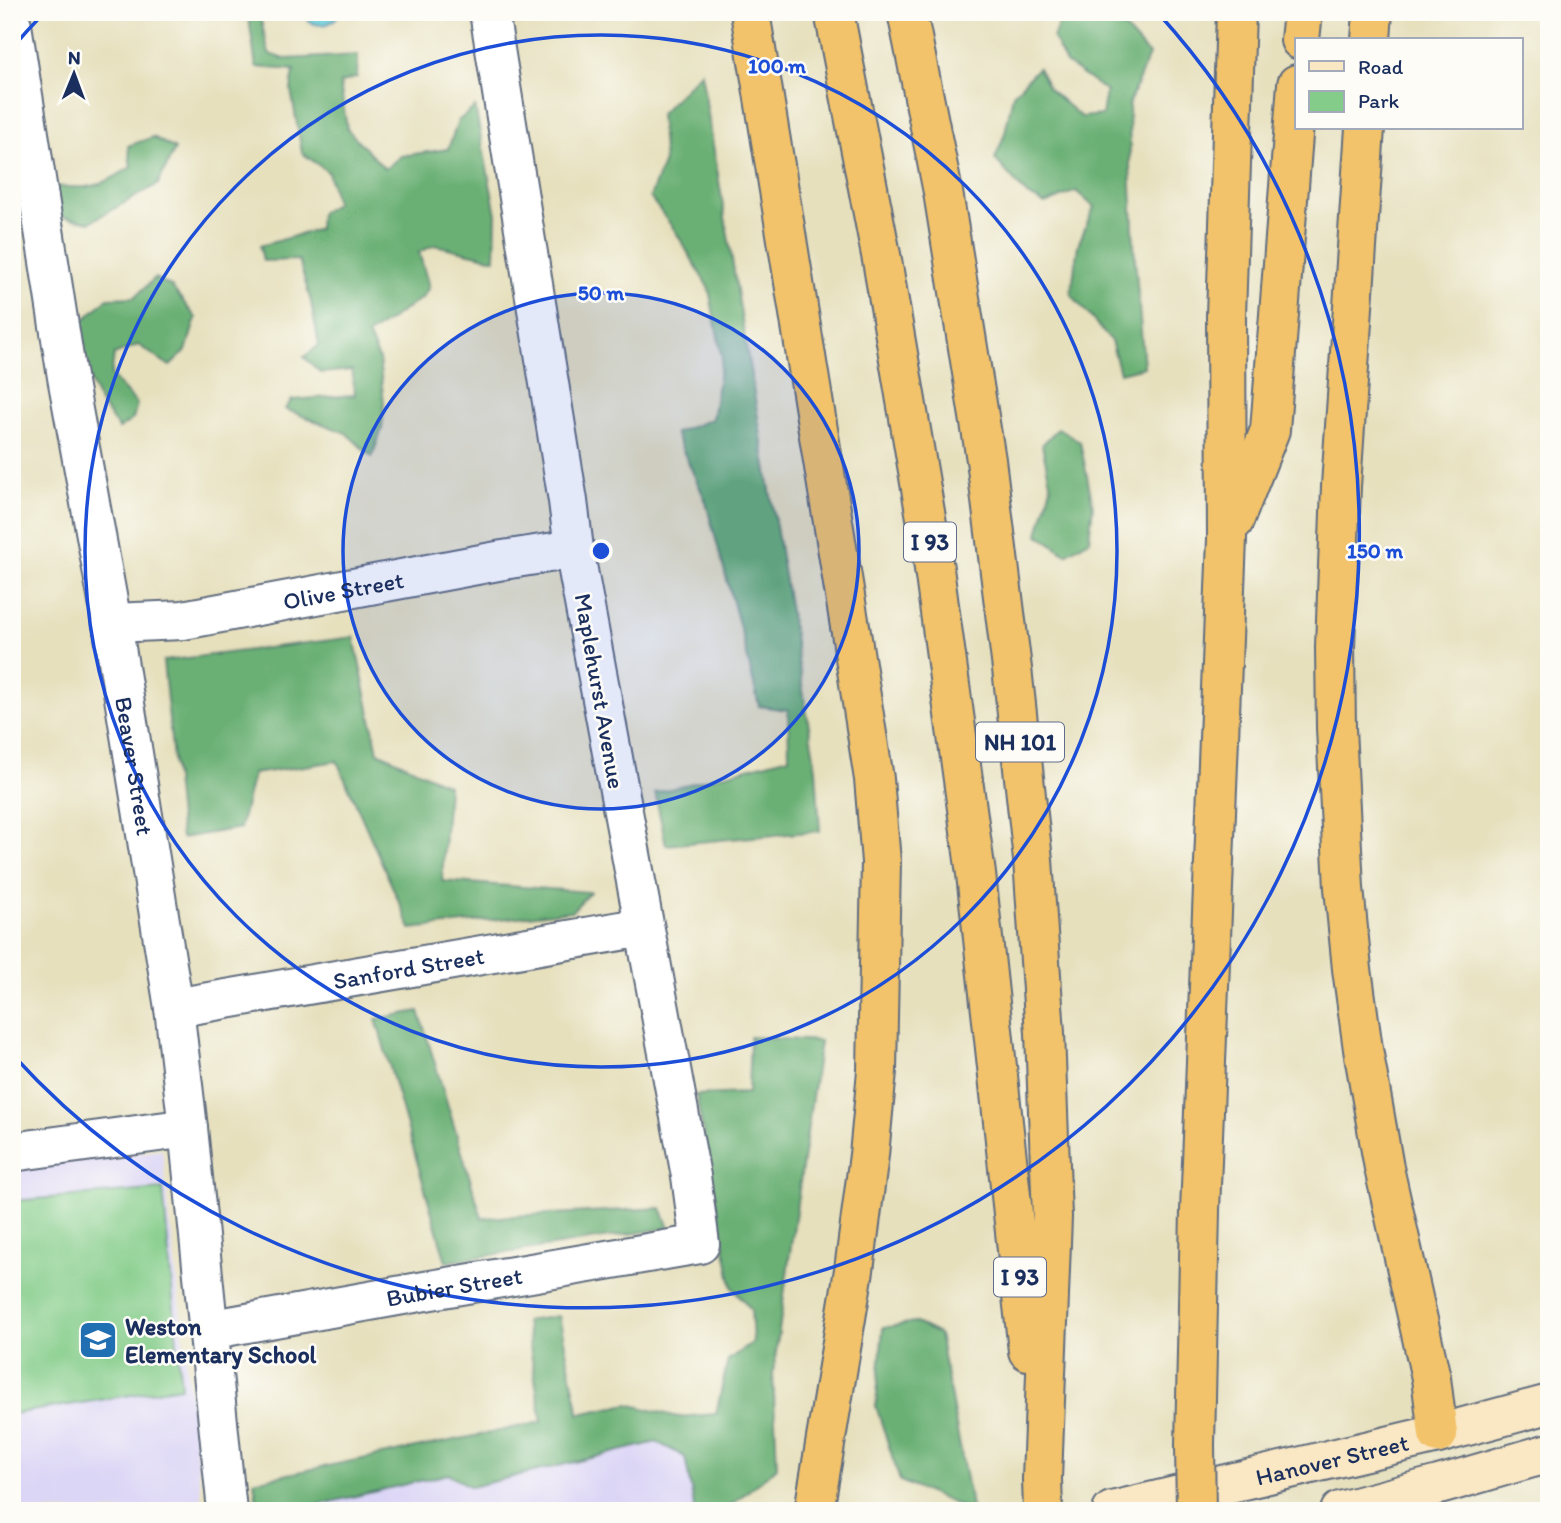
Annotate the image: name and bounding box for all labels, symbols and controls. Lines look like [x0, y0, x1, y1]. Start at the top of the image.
north arrow [38, 38, 108, 108]
legend [1295, 38, 1522, 130]
text: N [68, 46, 81, 69]
text: 100 m [748, 53, 806, 78]
text: Road [1358, 54, 1404, 79]
text: Park [1358, 88, 1400, 113]
text: 50 m [578, 280, 625, 305]
road number: I 93 [904, 522, 956, 562]
text: 150 m [1347, 538, 1403, 563]
centre of rings [589, 539, 613, 563]
street label: Olive Street [280, 564, 406, 616]
street label: Maplehurst Avenue [569, 591, 631, 791]
street label: Beaver Street [110, 694, 160, 837]
road number: NH 101 [976, 722, 1064, 762]
street label: Sanford Street [331, 940, 486, 995]
road number: I 93 [994, 1258, 1046, 1296]
street label: Bubier Street [384, 1260, 524, 1312]
place label: Weston Elementary School [125, 1312, 317, 1370]
school or university icon: Weston Elementary School [77, 1319, 119, 1361]
street label: Hanover Street [1253, 1427, 1411, 1491]

